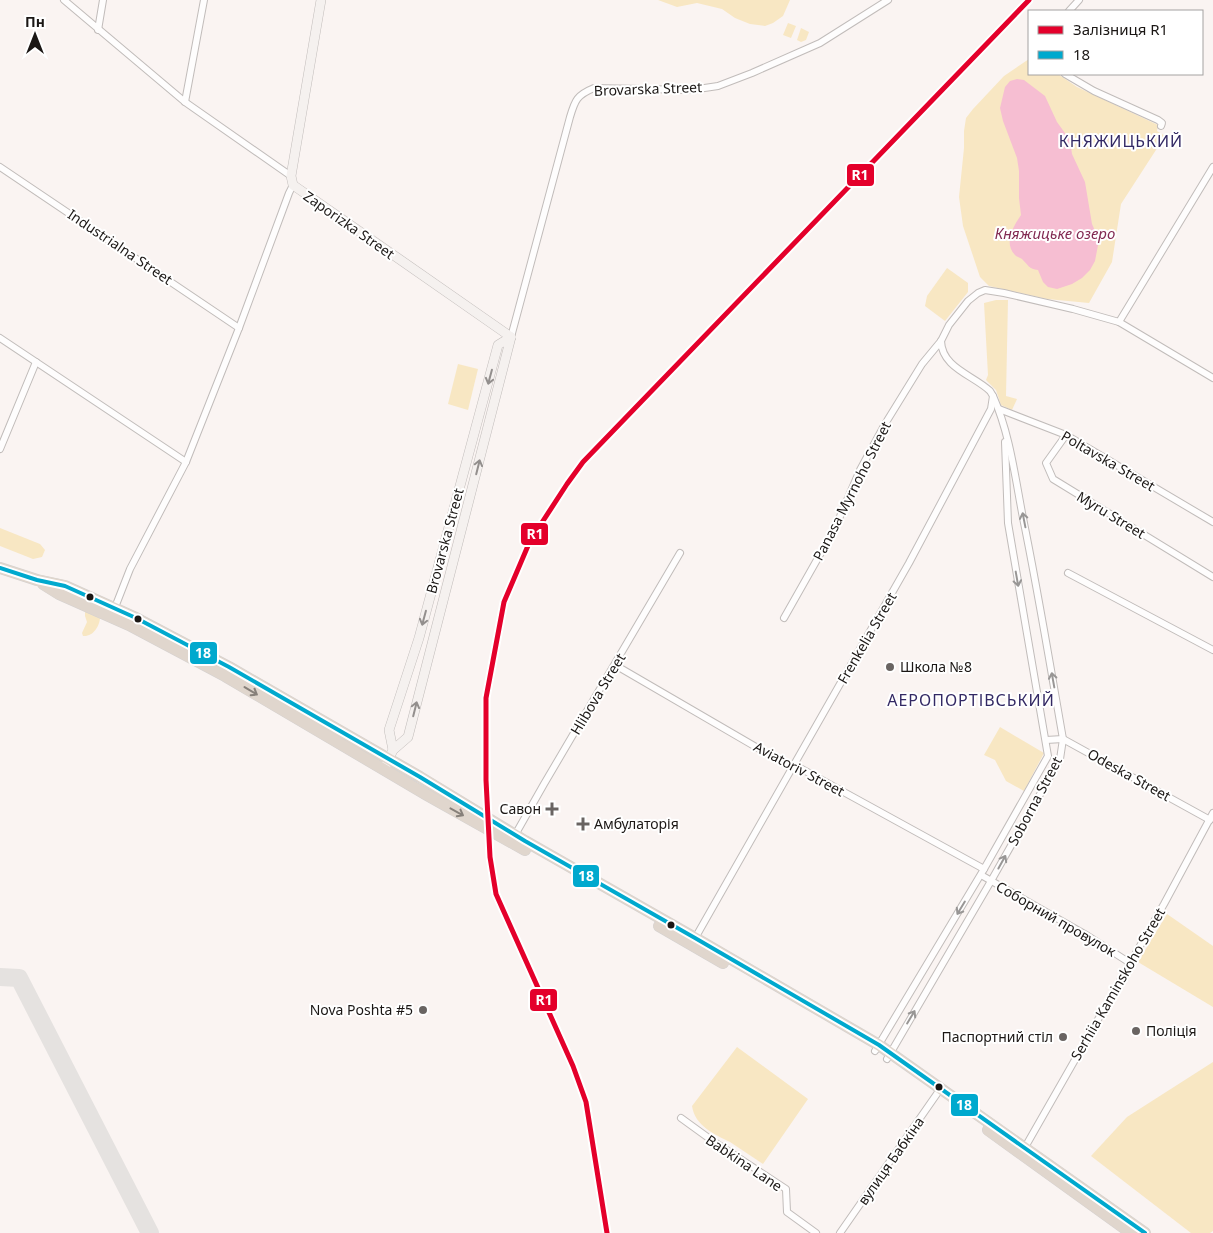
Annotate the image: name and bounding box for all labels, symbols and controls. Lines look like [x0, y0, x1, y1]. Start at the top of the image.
north arrow [10, 10, 60, 60]
legend [1028, 10, 1203, 75]
text: Пн [25, 12, 45, 31]
text: Залізниця R1 [1073, 19, 1168, 39]
text: 18 [1073, 44, 1090, 64]
street label: Brovarska Street [594, 77, 702, 100]
district label: КНЯЖИЦЬКИЙ [1059, 130, 1183, 152]
line badge: R1 [846, 163, 875, 187]
text: R1 [851, 165, 869, 184]
street label: Zaporizka Street [300, 186, 399, 263]
street label: Industrialna Street [64, 204, 176, 289]
water label: Княжицьке озеро [995, 223, 1115, 243]
one-way arrow [484, 369, 494, 385]
street label: Panasa Myrnoho Street [808, 418, 895, 564]
street label: Poltavska Street [1058, 426, 1159, 495]
one-way arrow [473, 460, 483, 476]
street label: Brovarska Street [421, 486, 468, 596]
street label: Myru Street [1073, 487, 1149, 543]
one-way arrow [1019, 513, 1028, 529]
line badge: R1 [520, 522, 549, 546]
text: R1 [526, 524, 544, 543]
one-way arrow [1013, 570, 1023, 586]
street label: Frenkelia Street [833, 589, 900, 687]
unlabelled marker [85, 592, 95, 602]
one-way arrow [419, 610, 429, 626]
unlabelled marker [133, 614, 143, 624]
line badge: 18 [189, 641, 218, 665]
text: 18 [195, 643, 211, 662]
street label: Hlibova Street [566, 649, 629, 738]
place label: Школа №8 [900, 657, 972, 676]
marker: Школа №8 [884, 661, 896, 673]
one-way arrow [1047, 673, 1057, 689]
one-way arrow [244, 686, 258, 696]
district label: АЕРОПОРТІВСЬКИЙ [887, 689, 1055, 711]
one-way arrow [411, 702, 420, 718]
street label: Aviatoriv Street [750, 737, 848, 800]
street label: Odeska Street [1084, 744, 1174, 805]
street label: Soborna Street [1003, 753, 1066, 849]
place label: Савон [499, 799, 541, 818]
marker: Савон [545, 802, 559, 816]
one-way arrow [450, 807, 464, 817]
place label: Амбулаторія [594, 814, 679, 833]
marker: Амбулаторія [576, 817, 590, 831]
one-way arrow [998, 855, 1008, 869]
line badge: 18 [572, 864, 600, 888]
text: 18 [578, 866, 594, 885]
street label: Соборний провулок [993, 876, 1120, 961]
one-way arrow [956, 901, 966, 915]
street label: Serhiia Kaminskoho Street [1066, 904, 1169, 1063]
unlabelled marker [666, 920, 676, 930]
line badge: R1 [529, 988, 558, 1012]
text: R1 [535, 990, 553, 1009]
place label: Nova Poshta #5 [310, 1000, 413, 1019]
marker: Nova Poshta #5 [417, 1004, 429, 1016]
one-way arrow [907, 1010, 917, 1024]
place label: Поліція [1146, 1021, 1197, 1040]
marker: Поліція [1130, 1025, 1142, 1037]
place label: Паспортний стіл [942, 1027, 1053, 1046]
marker: Паспортний стіл [1057, 1031, 1069, 1043]
unlabelled marker [934, 1082, 944, 1092]
line badge: 18 [950, 1093, 979, 1117]
text: 18 [956, 1095, 972, 1114]
street label: вулиця Бабкіна [853, 1113, 928, 1209]
street label: Babkina Lane [702, 1130, 786, 1195]

